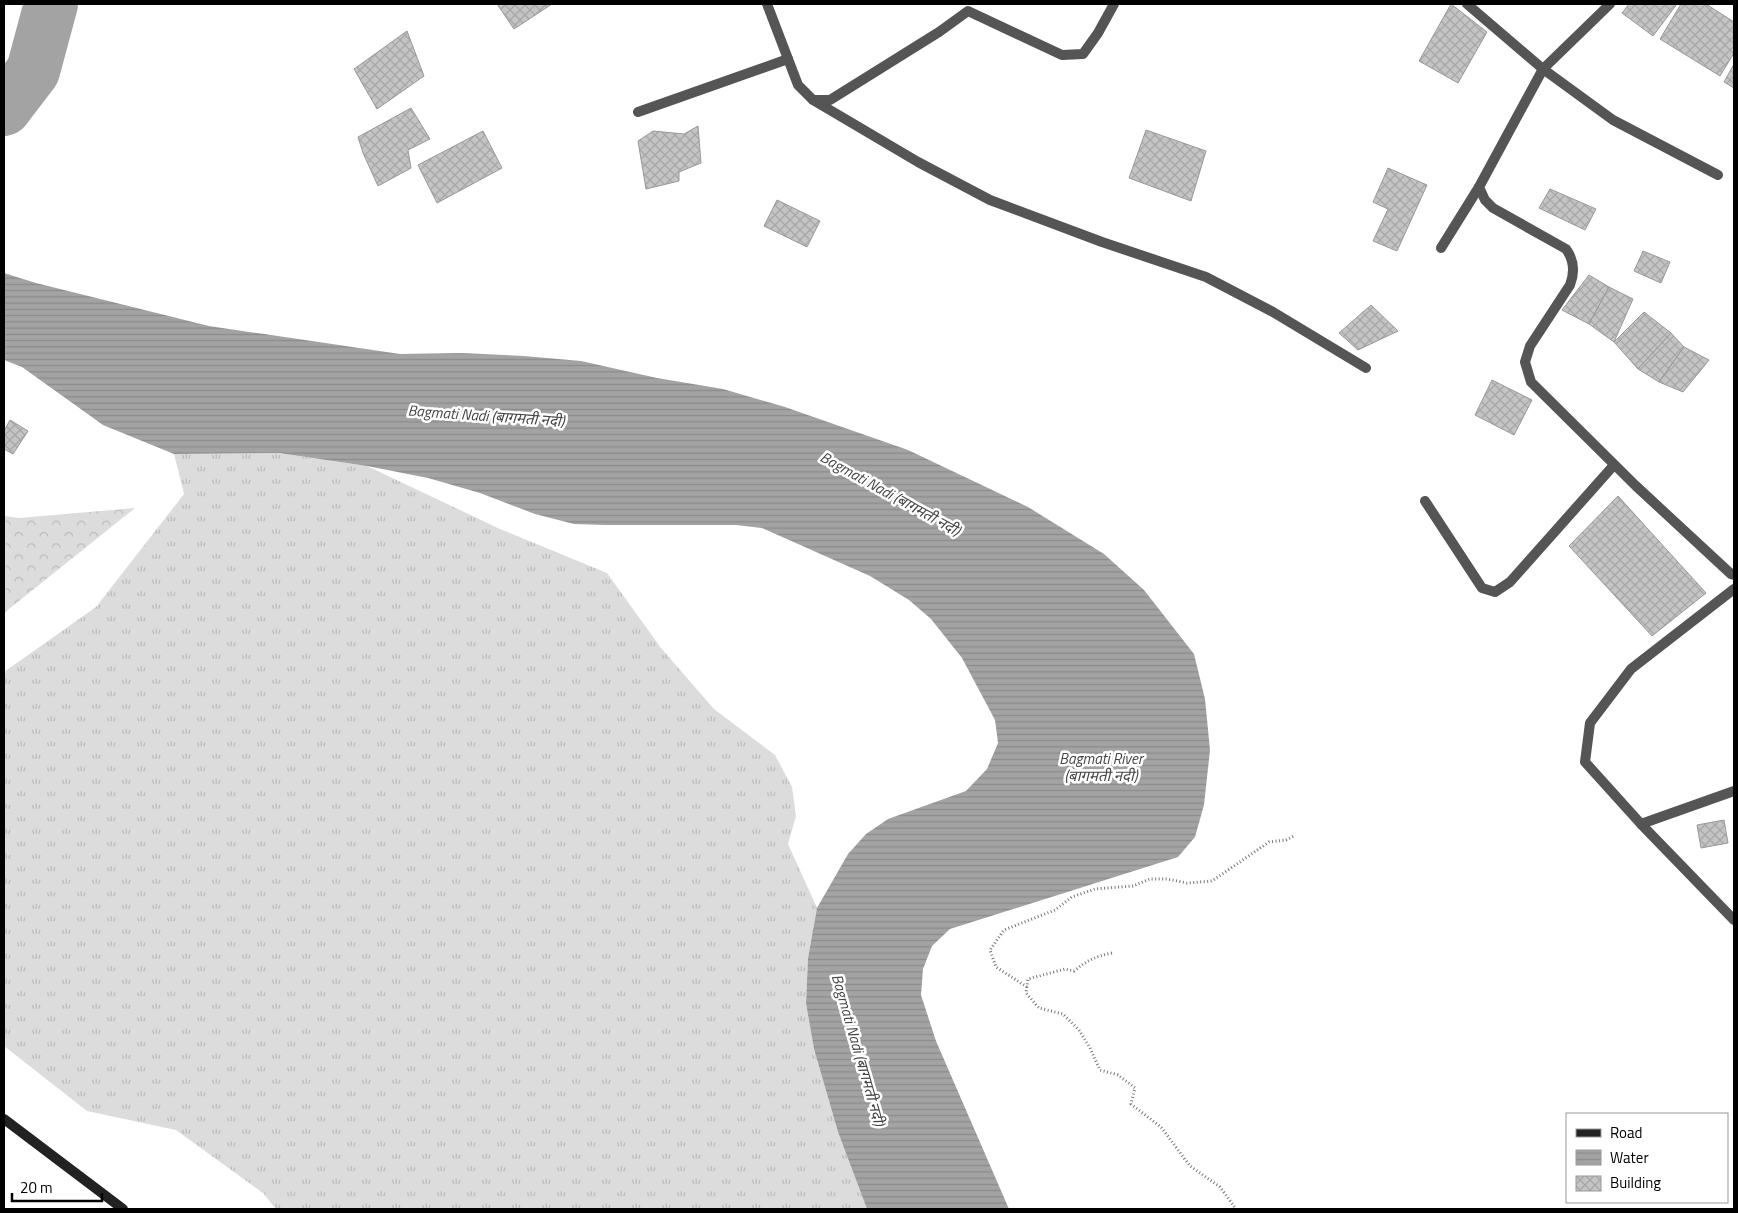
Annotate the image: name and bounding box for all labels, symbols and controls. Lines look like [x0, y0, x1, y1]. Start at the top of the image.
water label: Bagmati Nadi (बागमती नदी) [407, 399, 567, 433]
water label: Bagmati Nadi (बागमती नदी) [816, 445, 966, 542]
water label: Bagmati River (बागमती नदी) [1059, 747, 1145, 787]
water label: Bagmati Nadi (बागमती नदी) [826, 971, 892, 1130]
legend [1566, 1113, 1728, 1203]
text: Road [1610, 1121, 1642, 1144]
text: Water [1610, 1146, 1649, 1169]
scale bar [12, 1170, 102, 1202]
text: Building [1610, 1171, 1661, 1194]
text: 20 m [20, 1176, 53, 1199]

